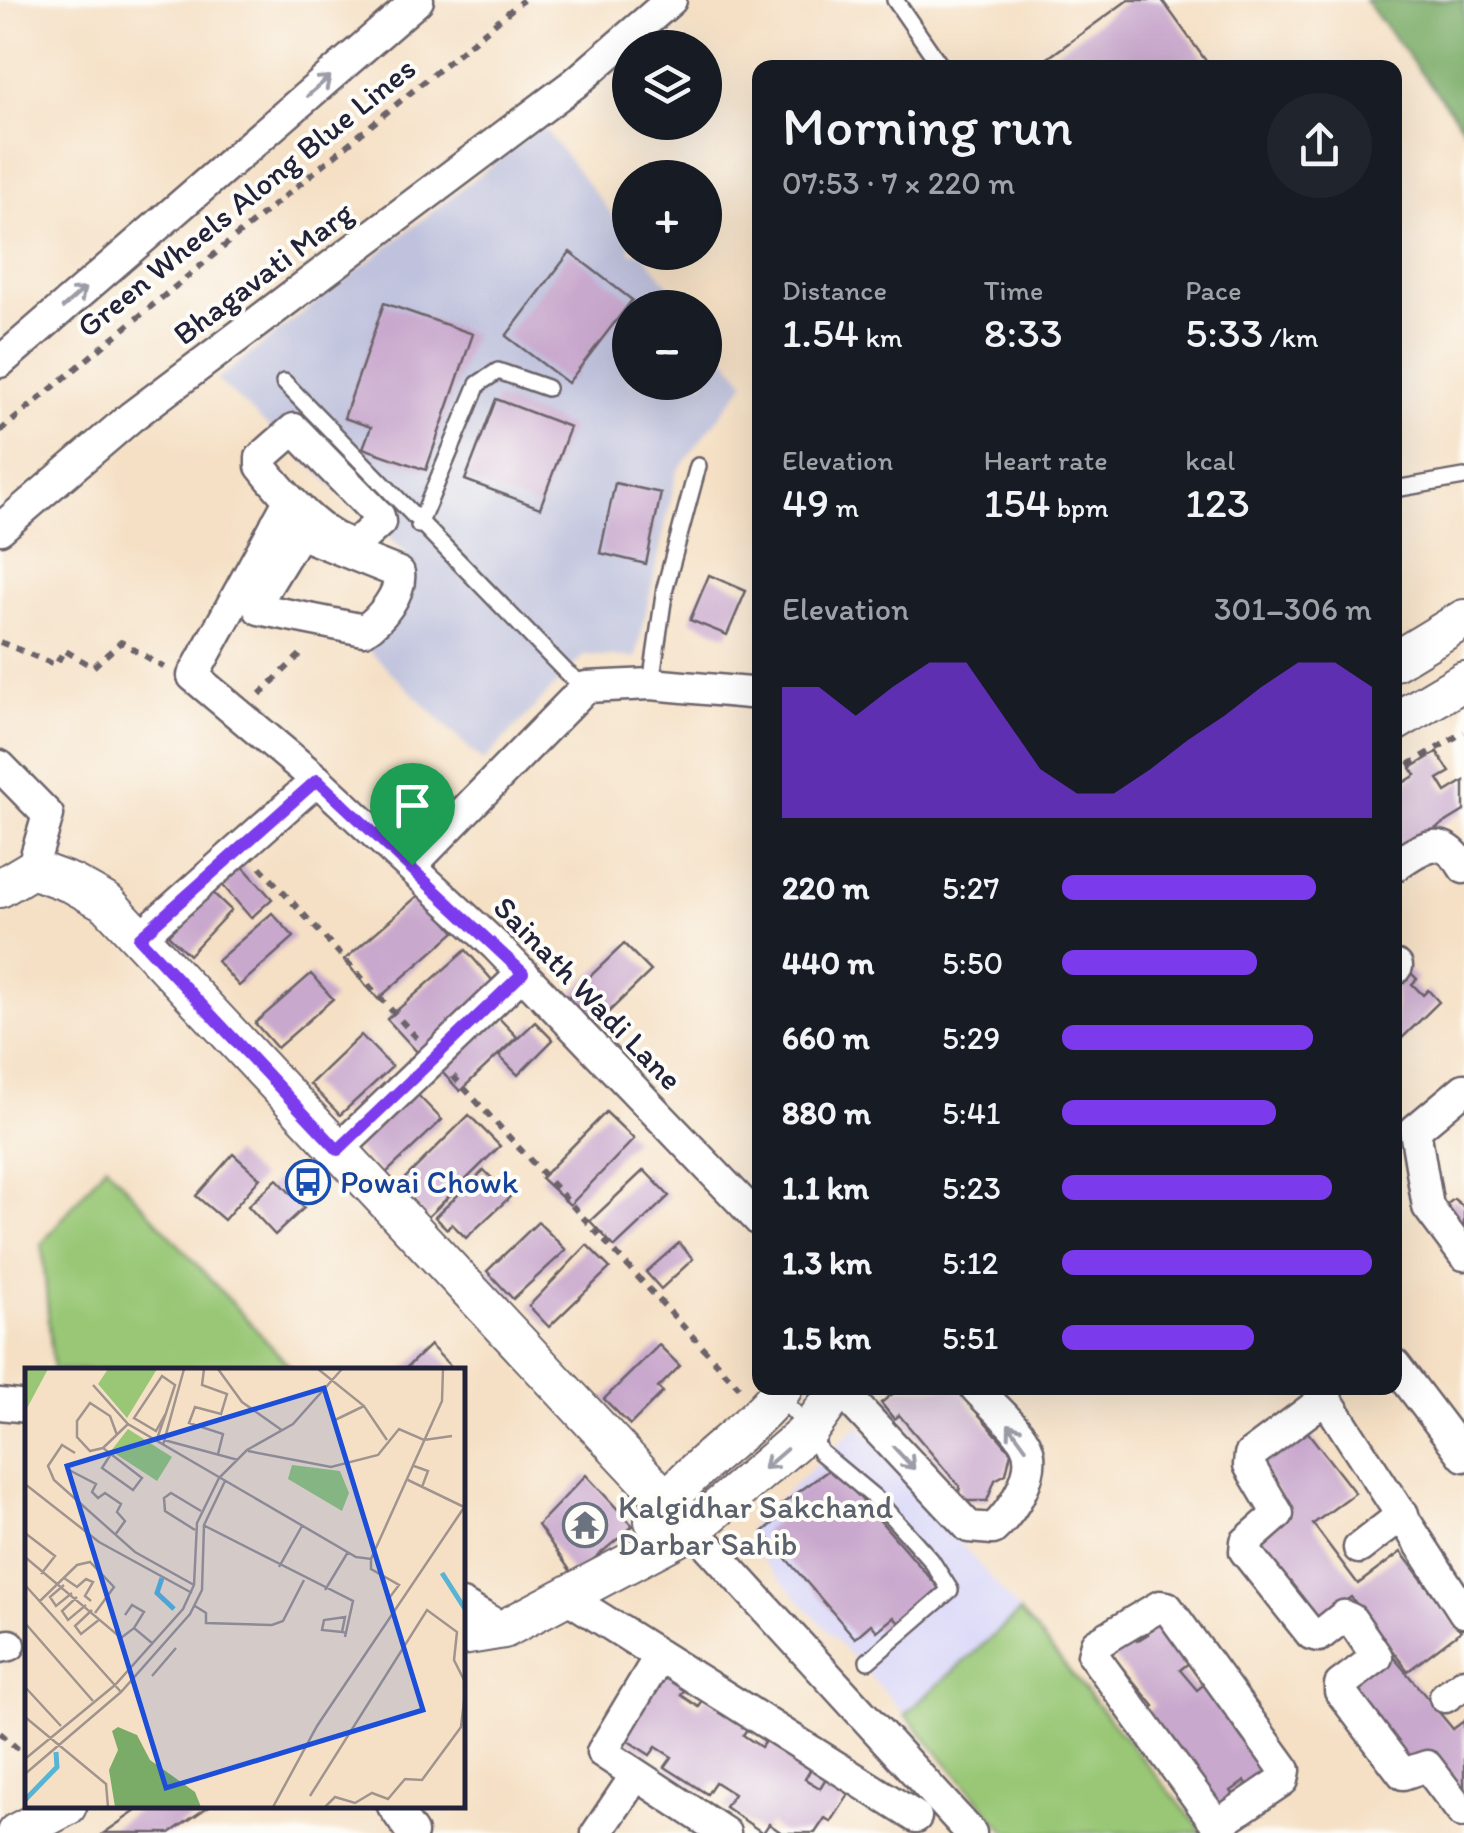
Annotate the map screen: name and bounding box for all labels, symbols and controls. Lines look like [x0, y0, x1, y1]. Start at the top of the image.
map controls [612, 30, 722, 400]
button: layers [612, 30, 722, 140]
street label: Green Wheels Along Blue Lines [69, 49, 423, 345]
one-way arrow [306, 75, 332, 97]
text: Morning run [782, 93, 1073, 159]
button: share [1267, 93, 1372, 198]
button: + [612, 160, 722, 270]
text: 07:53 · 7 × 220 m [782, 164, 1015, 202]
street label: Bhagavati Marg [166, 193, 361, 353]
text: Distance [782, 273, 887, 307]
text: Time [984, 273, 1043, 307]
text: Pace [1185, 273, 1241, 307]
one-way arrow [60, 288, 86, 310]
button: − [612, 290, 722, 400]
text: 1.54 [782, 307, 859, 358]
text: 8:33 [984, 307, 1063, 358]
text: 5:33 [1185, 307, 1263, 358]
text: km [859, 320, 902, 354]
text: /km [1263, 320, 1319, 354]
text: Elevation [782, 443, 893, 477]
text: Heart rate [984, 443, 1108, 477]
text: kcal [1185, 443, 1235, 477]
text: 49 [782, 477, 829, 528]
text: 154 [984, 477, 1050, 528]
text: 123 [1185, 477, 1250, 528]
text: m [829, 490, 859, 524]
text: bpm [1050, 490, 1109, 524]
text: Elevation [782, 590, 909, 628]
text: 301–306 m [1214, 590, 1372, 628]
pin [370, 763, 455, 866]
icon: arrive [385, 778, 440, 833]
text: 220 m [782, 869, 870, 907]
text: 5:27 [942, 869, 999, 907]
street label: Sainath Wadi Lane [486, 888, 690, 1098]
text: 440 m [782, 944, 874, 982]
text: 5:50 [942, 944, 1003, 982]
text: 660 m [782, 1019, 870, 1057]
text: 5:29 [942, 1019, 1000, 1057]
text: 880 m [782, 1094, 871, 1132]
text: 5:41 [942, 1094, 1001, 1132]
bus stop icon: Powai Chowk [285, 1159, 331, 1205]
place label: Powai Chowk [340, 1163, 519, 1201]
text: 1.1 km [782, 1169, 869, 1207]
text: 5:23 [942, 1169, 1001, 1207]
text: 1.3 km [782, 1244, 872, 1282]
text: 5:12 [942, 1244, 998, 1282]
text: 1.5 km [782, 1319, 871, 1357]
text: 5:51 [942, 1319, 998, 1357]
inset map [25, 1368, 465, 1808]
one-way arrow [1007, 1423, 1028, 1451]
one-way arrow [892, 1445, 915, 1470]
one-way arrow [762, 1448, 788, 1470]
place label: Kalgidhar Sakchand Darbar Sahib [618, 1488, 894, 1563]
temple icon: Kalgidhar Sakchand Darbar Sahib [562, 1502, 608, 1548]

